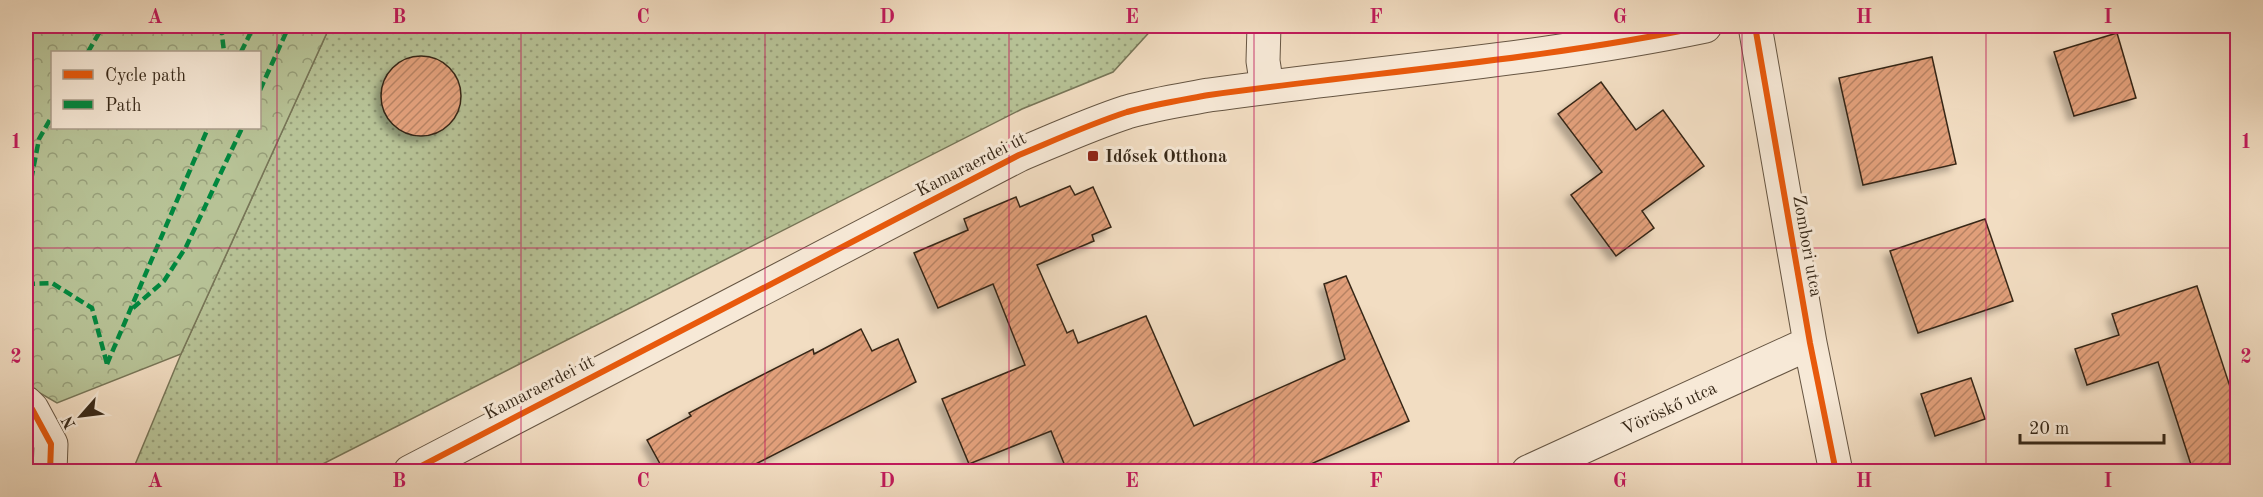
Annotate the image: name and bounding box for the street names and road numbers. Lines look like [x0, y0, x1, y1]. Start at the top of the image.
street label: Kamaraerdei út [913, 129, 1029, 200]
street label: Zombori utca [1789, 194, 1825, 299]
street label: Kamaraerdei út [481, 352, 597, 423]
street label: Vöröskő utca [1619, 379, 1720, 439]

